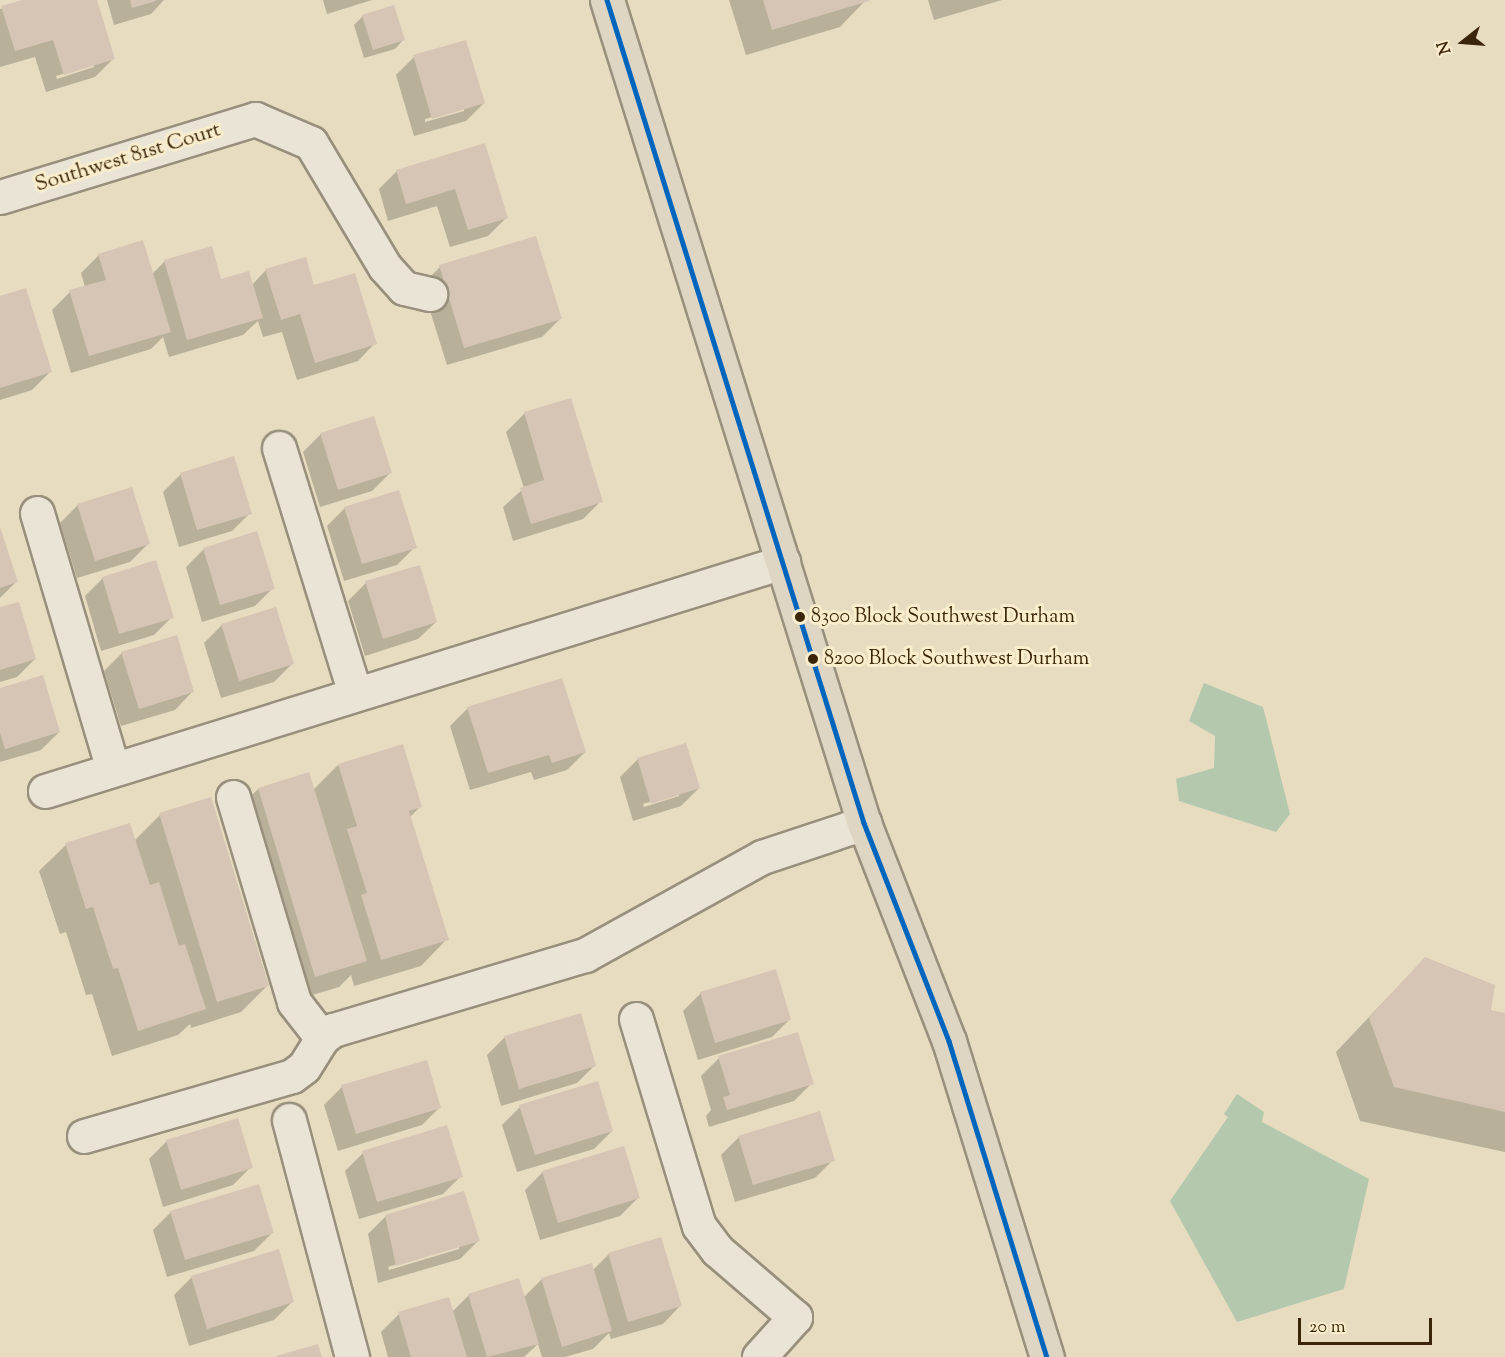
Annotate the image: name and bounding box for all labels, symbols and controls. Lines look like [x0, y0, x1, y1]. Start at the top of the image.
north arrow [1433, 12, 1493, 72]
text: N [1432, 38, 1458, 57]
street label: Southwest 81st Court [32, 118, 224, 198]
place label: 8300 Block Southwest Durham [811, 605, 1075, 629]
marker: 8300 Block Southwest Durham [794, 611, 806, 623]
place label: 8200 Block Southwest Durham [824, 647, 1089, 671]
marker: 8200 Block Southwest Durham [807, 653, 819, 665]
scale bar [1301, 1306, 1434, 1344]
text: 20 m [1309, 1315, 1346, 1341]

